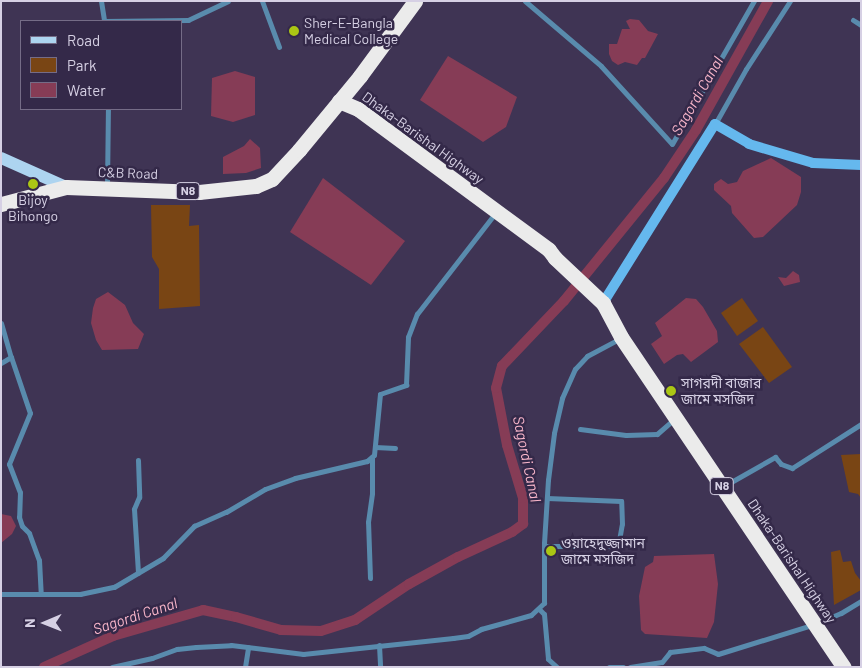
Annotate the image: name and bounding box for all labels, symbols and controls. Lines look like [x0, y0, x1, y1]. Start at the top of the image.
place label: Sher-E-Bangla Medical College [304, 15, 398, 48]
legend [20, 20, 182, 110]
marker: Sher-E-Bangla Medical College [288, 25, 300, 37]
text: Road [67, 31, 100, 49]
water label: Sagordi Canal [667, 54, 727, 138]
text: Park [67, 56, 96, 74]
text: Water [67, 81, 106, 99]
street label: Dhaka-Barishal Highway [359, 88, 487, 188]
street label: C&B Road [98, 164, 158, 182]
marker: Bijoy Bihongo [27, 178, 39, 190]
road number: N8 [176, 182, 200, 200]
place label: Bijoy Bihongo [8, 192, 58, 224]
place label: সাগরদী বাজার জামে মসজিদ [681, 375, 761, 408]
marker: সাগরদী বাজার জামে মসজিদ [665, 385, 677, 397]
water label: Sagordi Canal [509, 414, 545, 504]
road number: N8 [710, 476, 734, 496]
street label: Dhaka-Barishal Highway [744, 496, 840, 626]
place label: ওয়াহেদুজ্জামান জামে মসজিদ [561, 535, 645, 568]
marker: ওয়াহেদুজ্জামান জামে মসজিদ [545, 545, 557, 557]
water label: Sagordi Canal [91, 594, 179, 638]
north arrow [20, 598, 70, 648]
text: N [21, 618, 38, 628]

